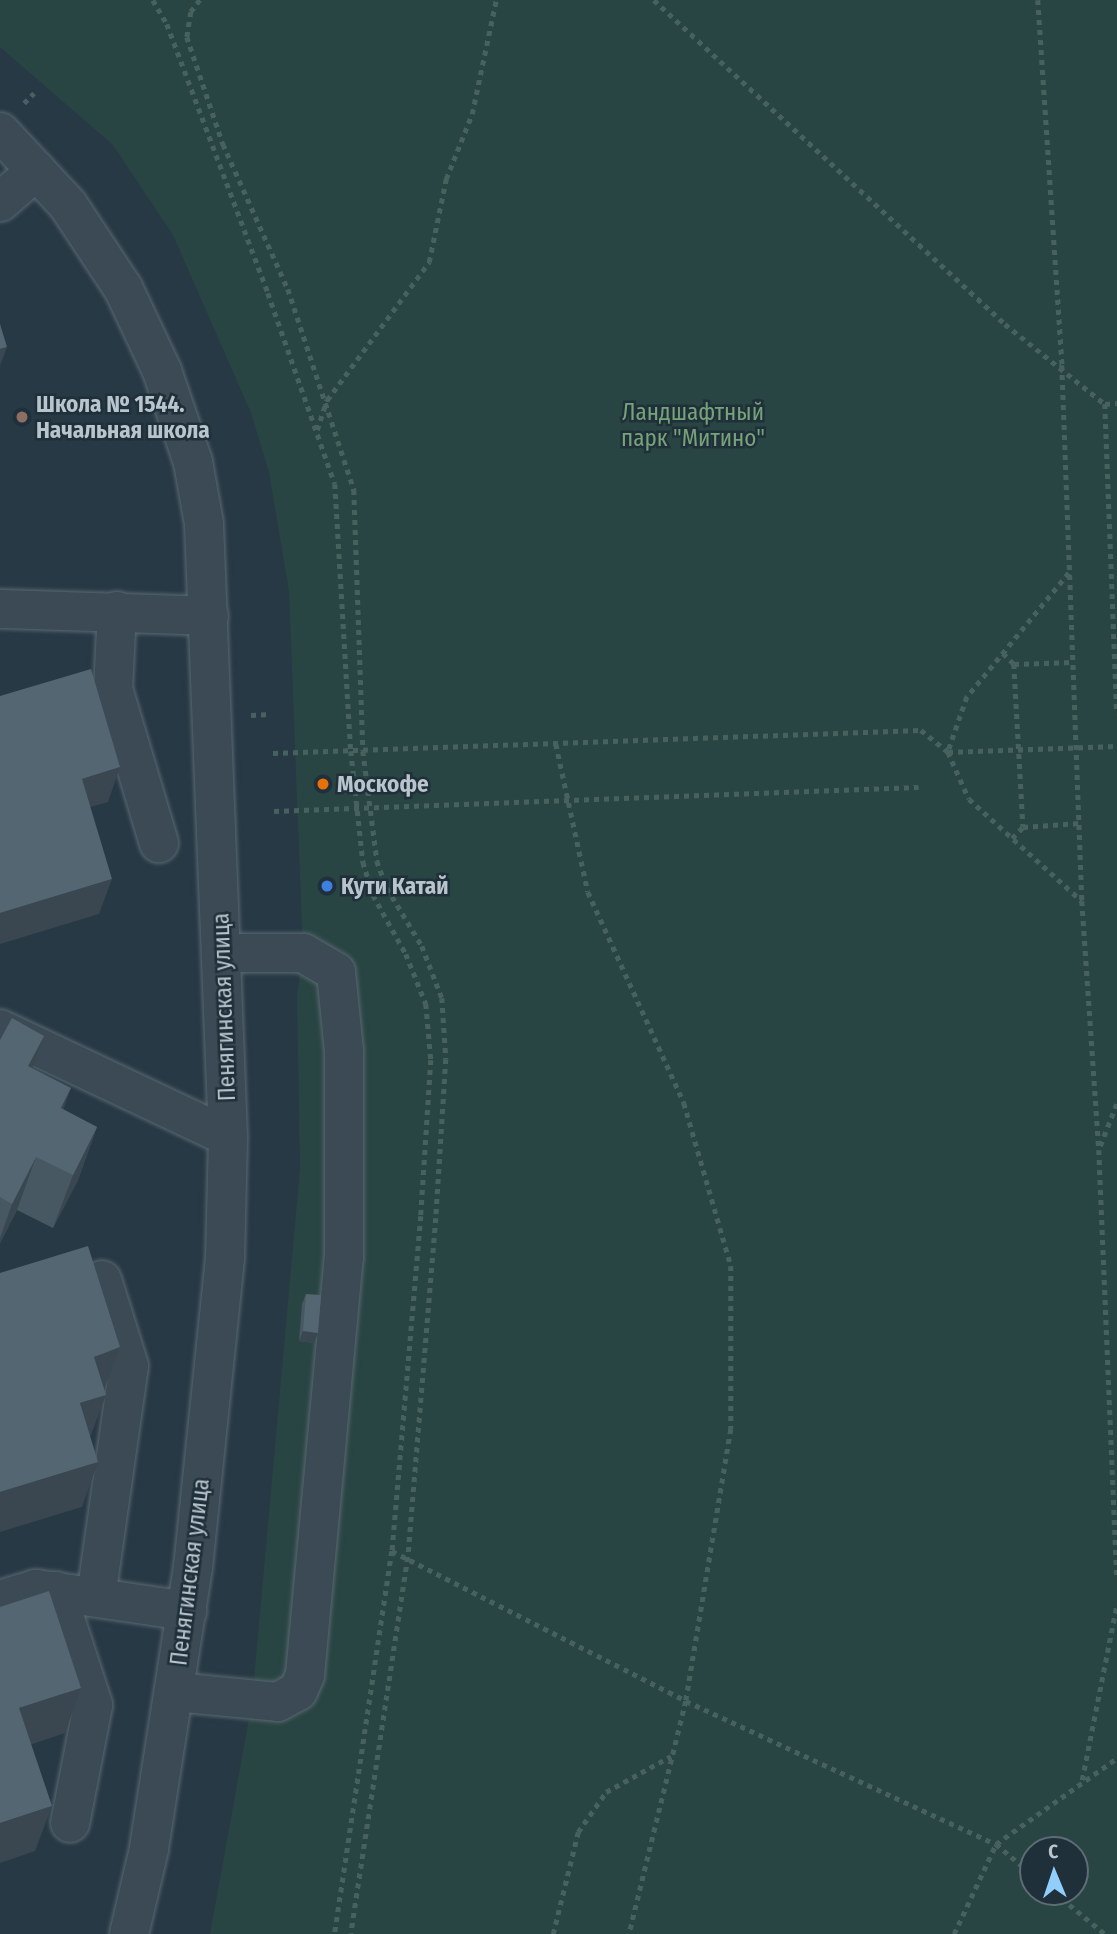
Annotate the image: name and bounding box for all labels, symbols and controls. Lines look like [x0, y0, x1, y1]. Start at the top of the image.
place label: Школа № 1544. Начальная школа [36, 390, 210, 444]
park label: Ландшафтный парк "Митино" [621, 398, 765, 452]
marker: Школа № 1544. Начальная школа [14, 409, 30, 425]
place label: Москофе [337, 770, 429, 798]
marker: Москофе [315, 776, 331, 792]
place label: Кути Катай [341, 872, 449, 900]
marker: Кути Катай [319, 878, 335, 894]
street label: Пенягинская улица [207, 912, 241, 1102]
street label: Пенягинская улица [165, 1477, 215, 1667]
north arrow [1019, 1836, 1089, 1906]
text: С [1048, 1840, 1059, 1863]

